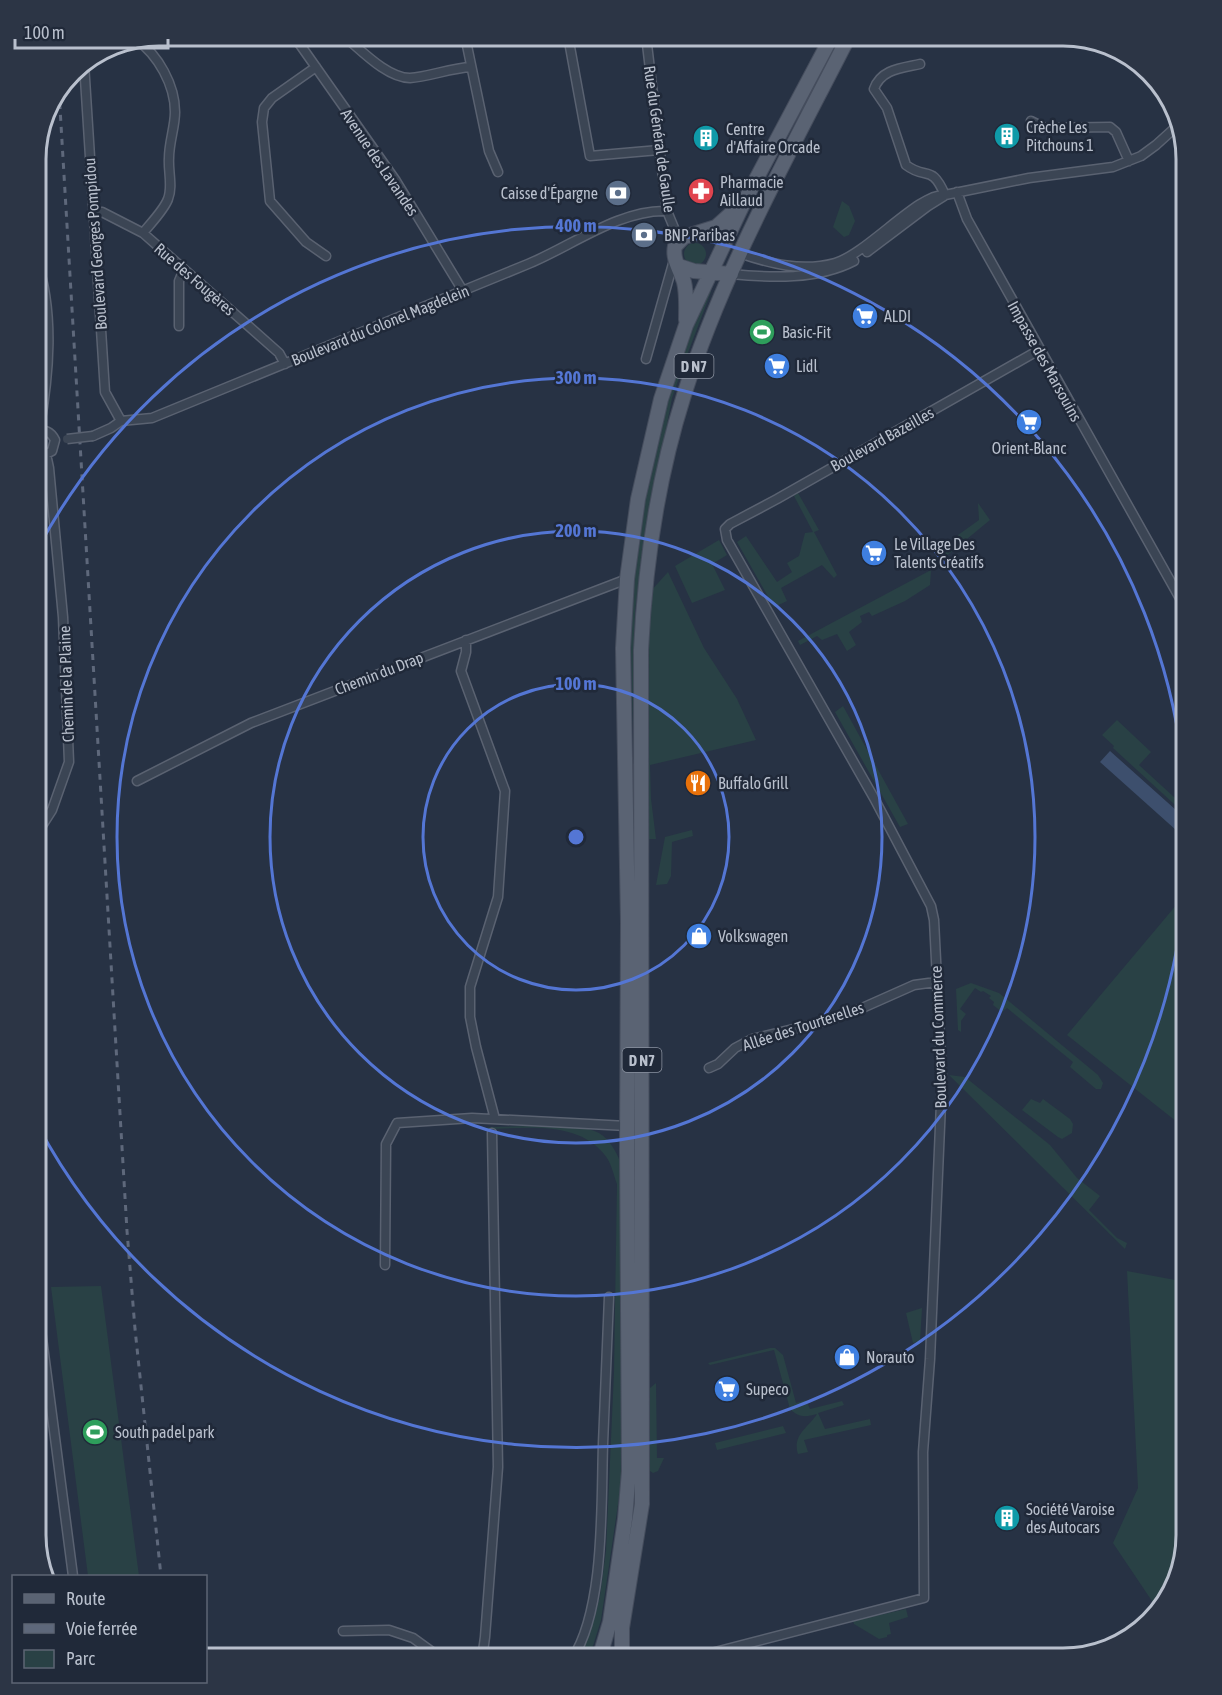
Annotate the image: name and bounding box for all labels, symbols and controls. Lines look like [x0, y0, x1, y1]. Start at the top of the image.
scale bar [15, 12, 168, 50]
text: 100 m [24, 22, 65, 43]
street label: Rue du Général de Gaulle [641, 64, 679, 214]
street label: Avenue des Lavandes [338, 105, 423, 219]
place label: Crèche Les Pitchouns 1 [1026, 118, 1094, 154]
place label: Centre d'Affaire Orcade [726, 120, 820, 156]
building icon: Crèche Les Pitchouns 1 [992, 121, 1022, 151]
building icon: Centre d'Affaire Orcade [691, 123, 721, 153]
street label: Boulevard Georges Pompidou [80, 157, 111, 331]
place label: Pharmacie Aillaud [720, 173, 784, 209]
pharmacy icon: Pharmacie Aillaud [686, 176, 716, 206]
bank icon: Caisse d'Épargne [603, 178, 633, 208]
place label: Caisse d'Épargne [501, 184, 598, 203]
text: 400 m [555, 215, 596, 236]
bank icon: BNP Paribas [629, 220, 659, 250]
place label: BNP Paribas [664, 226, 735, 244]
street label: Rue des Fougères [150, 239, 239, 320]
street label: Boulevard du Colonel Magdelein [289, 281, 472, 370]
street label: Impasse des Marsouins [1004, 298, 1086, 425]
supermarket icon: ALDI [850, 301, 880, 331]
place label: ALDI [884, 307, 911, 325]
sports icon: Basic-Fit [747, 317, 777, 347]
place label: Basic-Fit [782, 323, 831, 341]
supermarket icon: Lidl [762, 351, 792, 381]
road number: D N7 [674, 354, 714, 378]
place label: Lidl [796, 357, 818, 375]
text: 300 m [556, 367, 596, 388]
street label: Boulevard Bazeilles [827, 403, 937, 475]
supermarket icon: Orient-Blanc [1014, 407, 1044, 437]
place label: Orient-Blanc [992, 439, 1066, 457]
text: 200 m [556, 520, 596, 541]
place label: Le Village Des Talents Créatifs [894, 535, 984, 571]
supermarket icon: Le Village Des Talents Créatifs [859, 538, 889, 568]
street label: Chemin de la Plaine [55, 625, 77, 743]
street label: Chemin du Drap [332, 648, 426, 699]
text: 100 m [556, 673, 596, 694]
restaurant icon: Buffalo Grill [683, 768, 713, 798]
place label: Buffalo Grill [718, 774, 789, 792]
centre of rings [566, 827, 586, 847]
shop icon: Volkswagen [684, 921, 714, 951]
place label: Volkswagen [718, 927, 788, 946]
street label: Boulevard du Commerce [927, 965, 949, 1109]
street label: Allée des Tourterelles [740, 998, 866, 1054]
road number: D N7 [622, 1048, 662, 1072]
shop icon: Norauto [832, 1342, 862, 1372]
place label: Norauto [866, 1348, 915, 1366]
supermarket icon: Supeco [712, 1374, 742, 1404]
place label: Supeco [746, 1380, 789, 1399]
sports icon: South padel park [80, 1417, 110, 1447]
place label: South padel park [115, 1423, 215, 1442]
place label: Société Varoise des Autocars [1026, 1500, 1115, 1536]
building icon: Société Varoise des Autocars [992, 1503, 1022, 1533]
legend [12, 1575, 207, 1683]
text: Route [66, 1588, 105, 1609]
text: Voie ferrée [66, 1618, 138, 1639]
text: Parc [66, 1648, 95, 1669]

